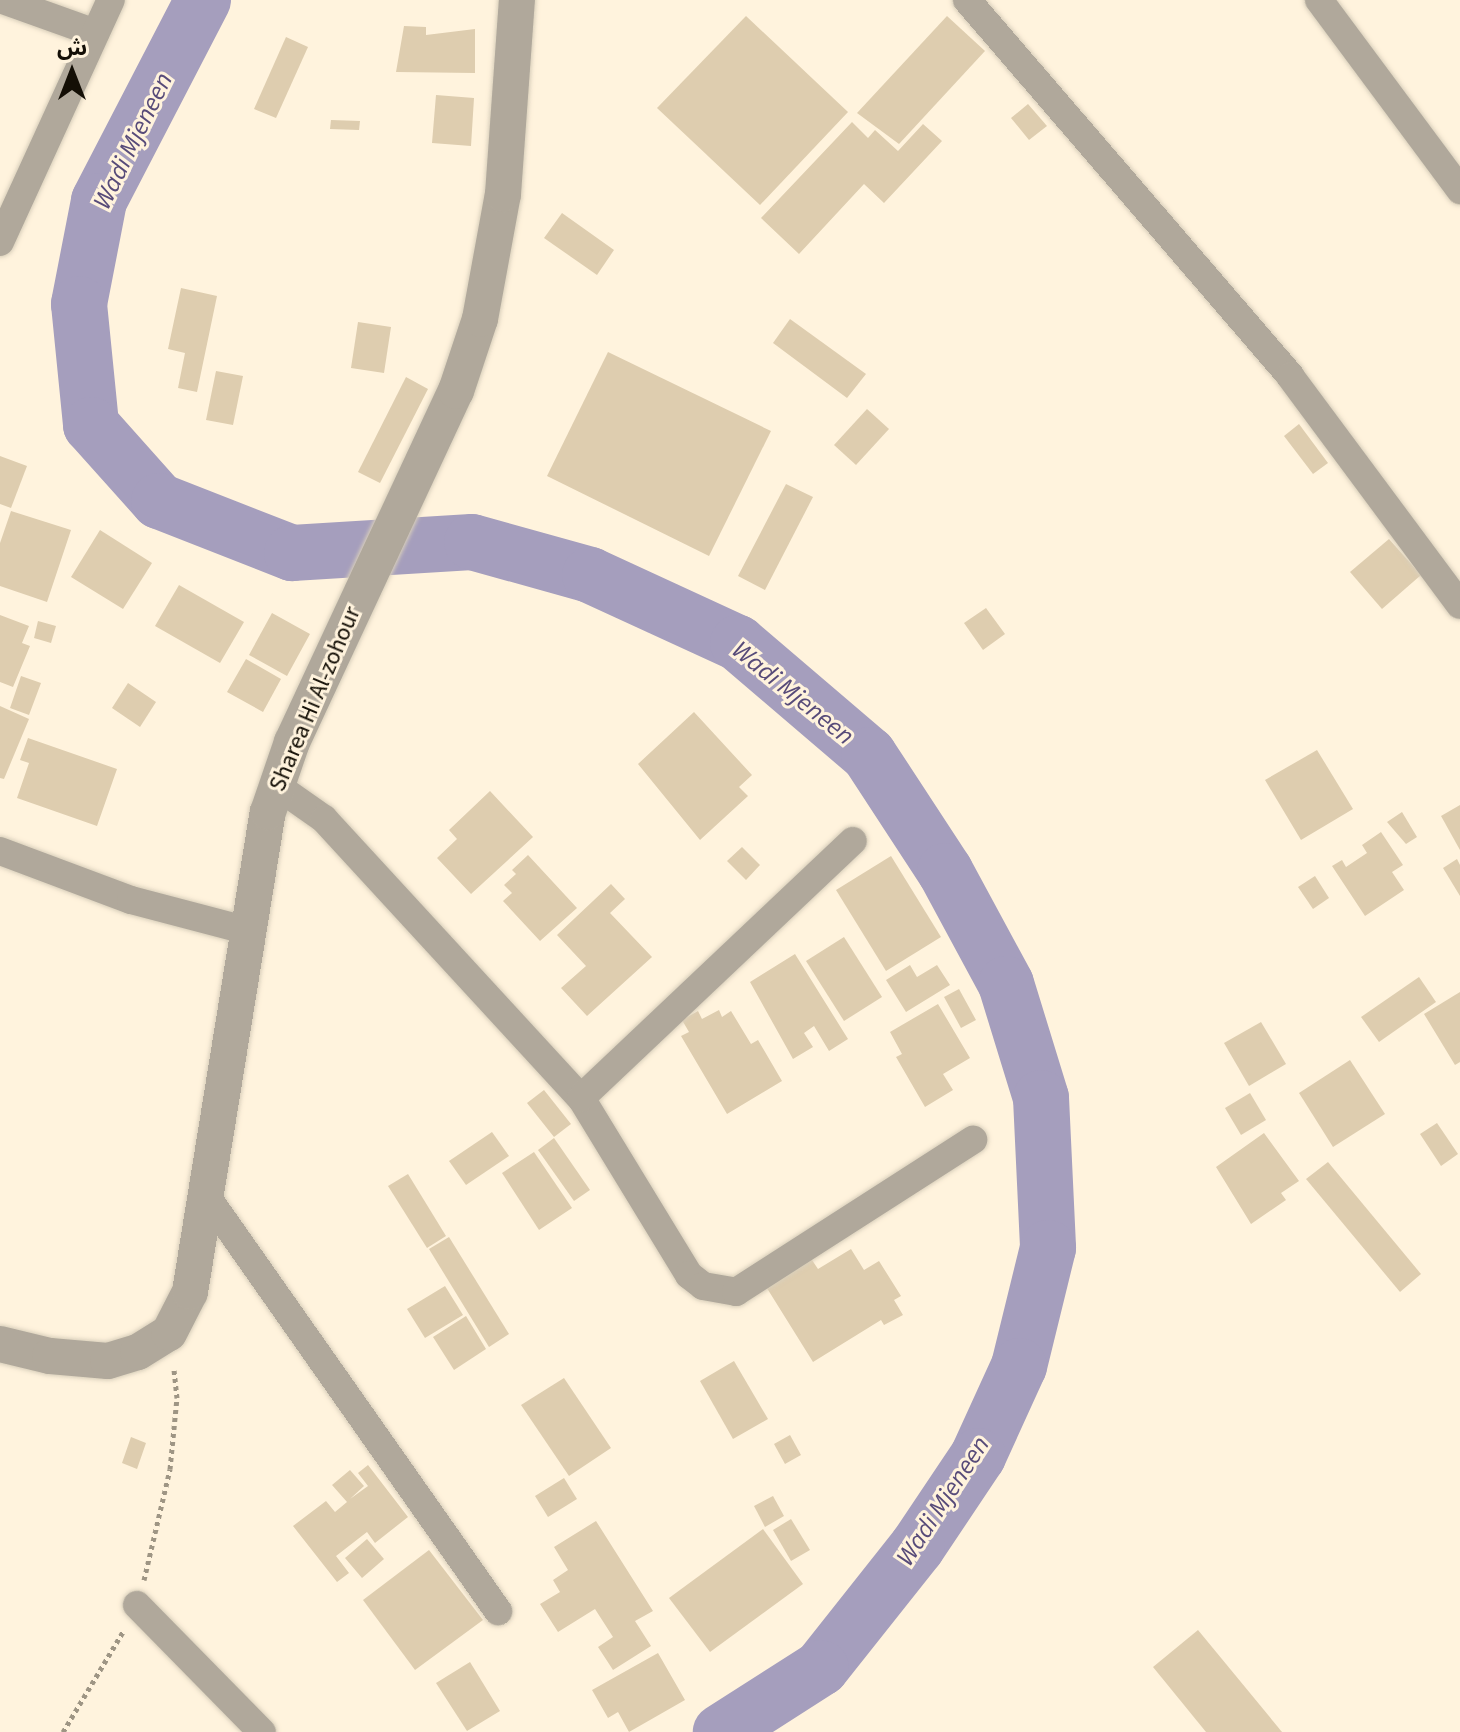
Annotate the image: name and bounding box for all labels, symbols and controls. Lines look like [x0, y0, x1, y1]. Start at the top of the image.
north arrow [32, 32, 112, 112]
text: ش [57, 32, 87, 64]
water label: Wadi Mjeneen [87, 68, 179, 214]
street label: Sharea Hi Al-zohour [263, 602, 367, 796]
water label: Wadi Mjeneen [726, 634, 860, 752]
water label: Wadi Mjeneen [890, 1430, 996, 1572]

